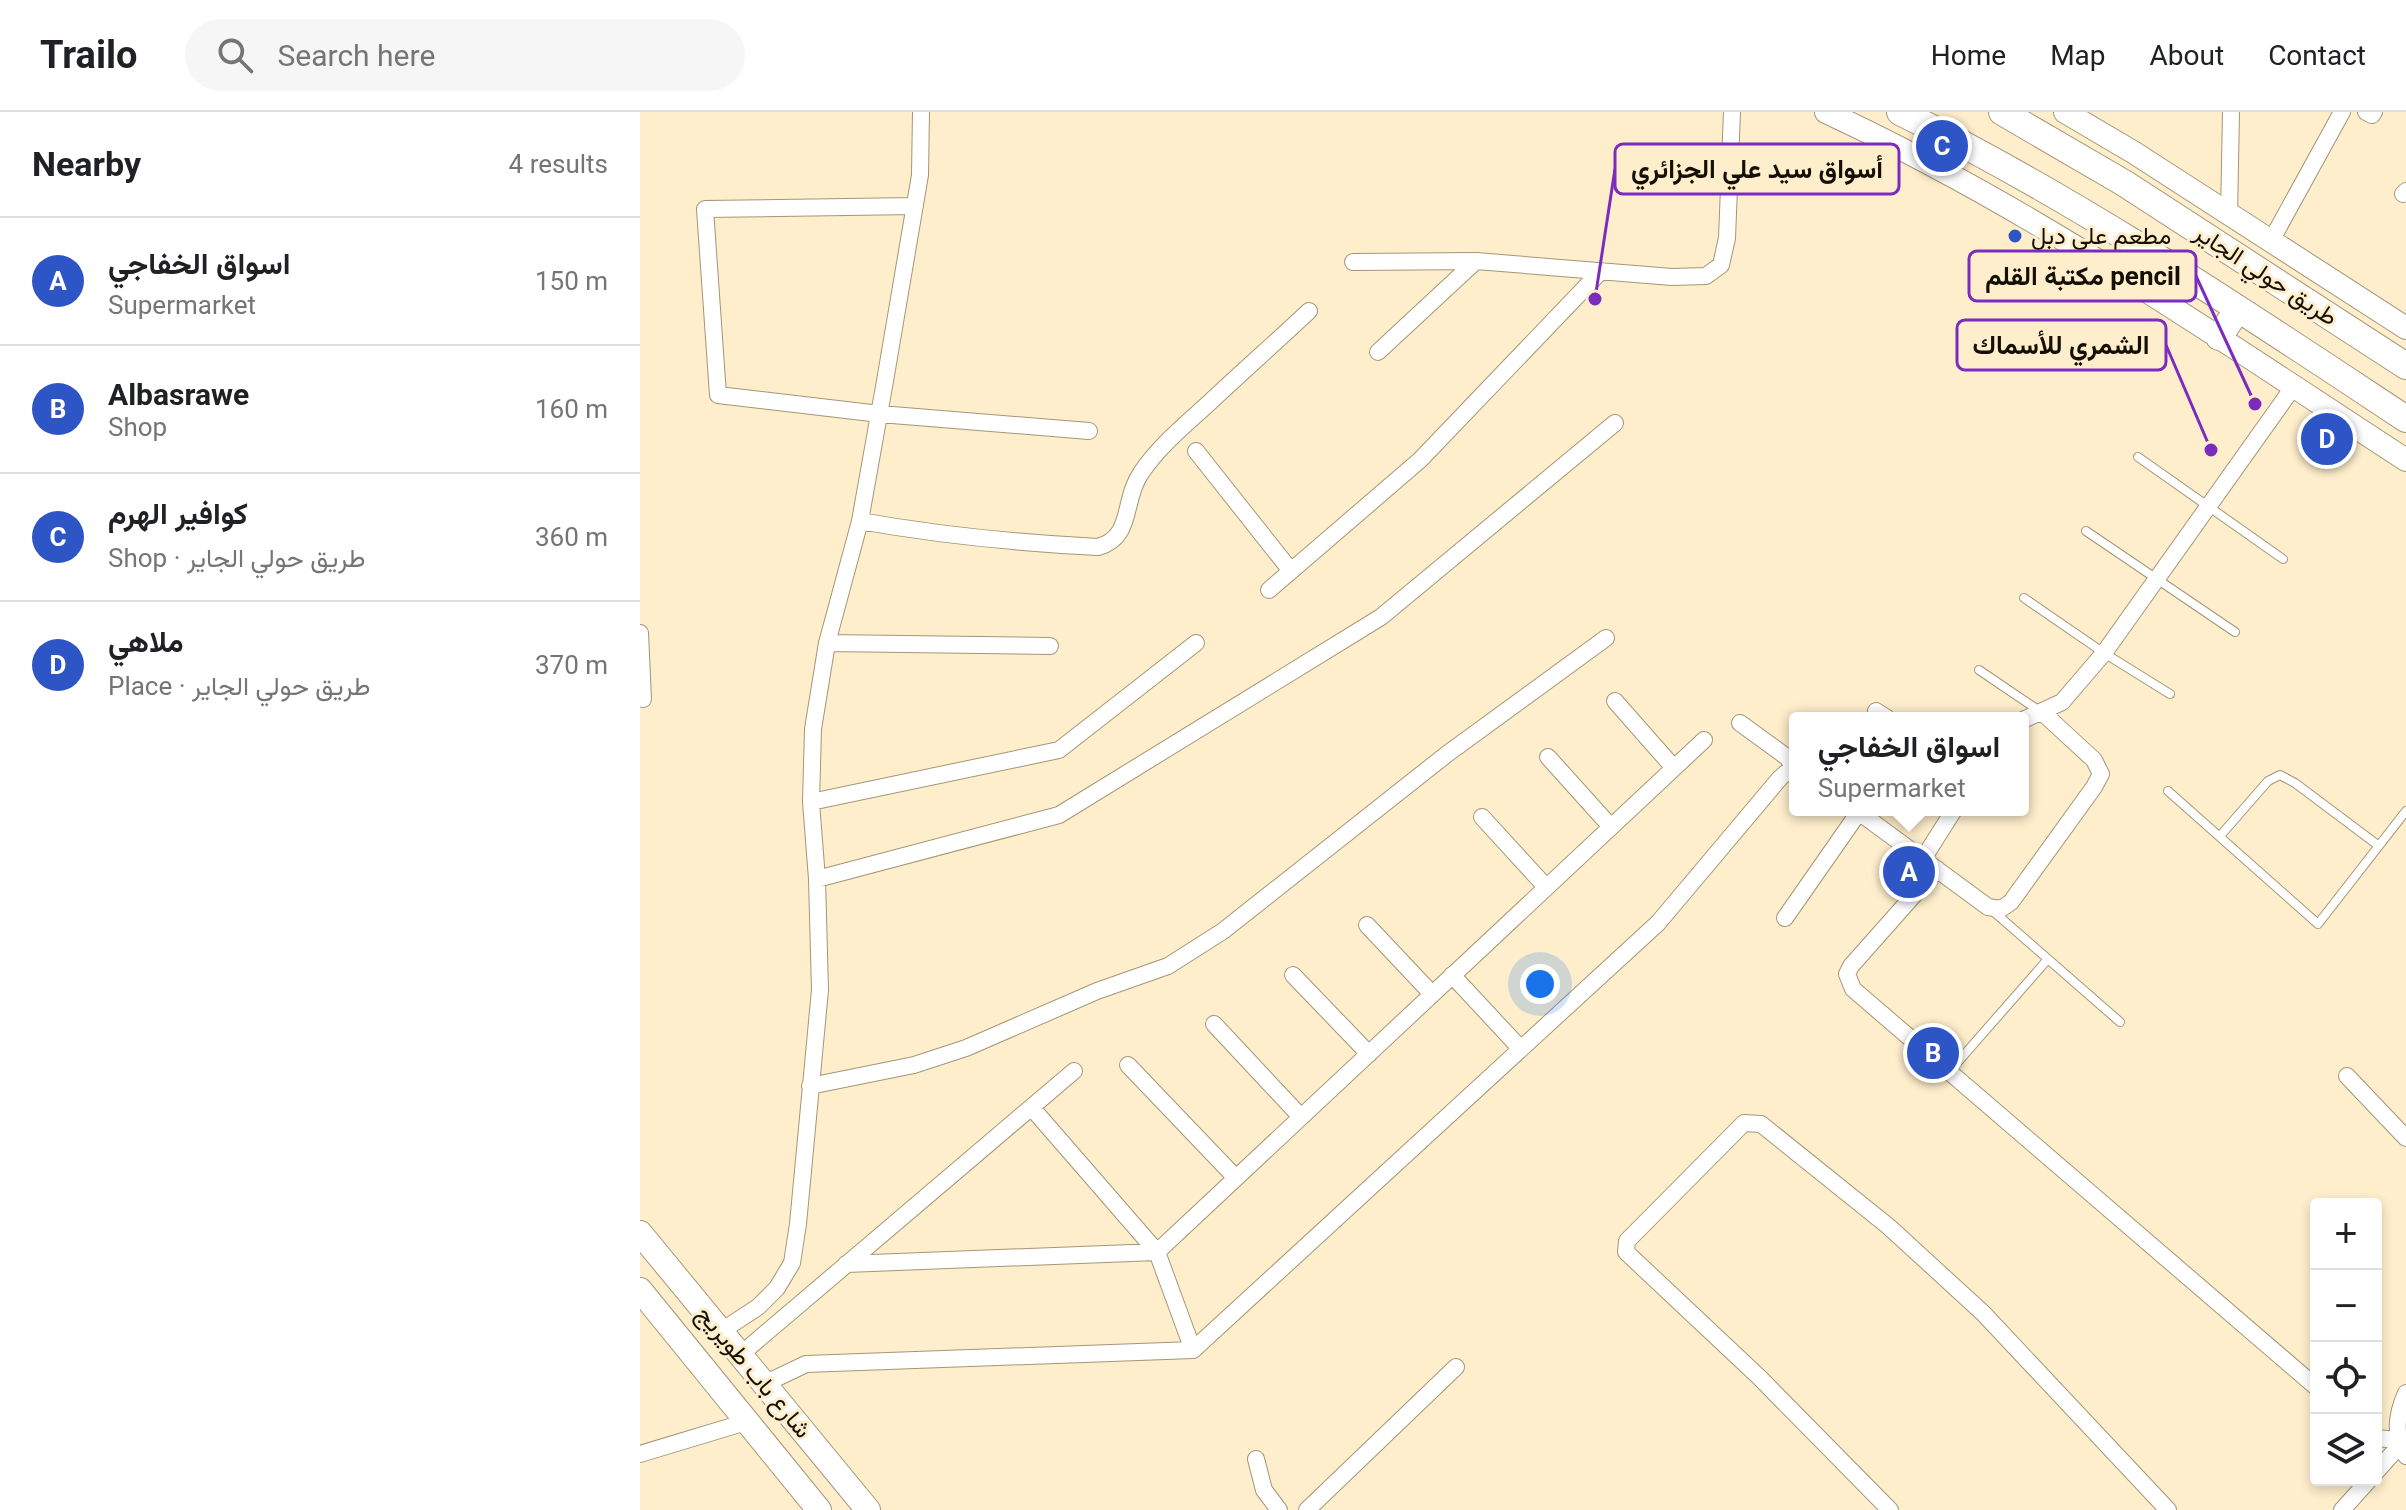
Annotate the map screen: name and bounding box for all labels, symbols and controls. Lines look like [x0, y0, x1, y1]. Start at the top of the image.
search box [185, 19, 745, 91]
text: Trailo [40, 33, 137, 77]
icon: search [213, 33, 257, 77]
text: Search here [277, 38, 435, 73]
text: Home [1931, 39, 2006, 72]
text: Map [2050, 39, 2106, 72]
text: About [2150, 39, 2224, 72]
text: Contact [2268, 39, 2366, 72]
pin: C [1916, 116, 1968, 176]
text: Nearby [32, 144, 141, 184]
callout: أسواق سيد علي الجزائري [1615, 144, 1899, 194]
text: 4 results [509, 149, 608, 179]
text: أسواق سيد علي الجزائري [1631, 154, 1883, 191]
street label: طريق حولي الجاير [2186, 218, 2343, 336]
place label: مطعم علي دبل [2031, 222, 2171, 255]
marker: مطعم علي دبل [2006, 227, 2024, 245]
text: اسواق الخفاجي [108, 246, 290, 281]
callout: مكتبة القلم pencil [1969, 251, 2196, 301]
text: مكتبة القلم pencil [1985, 261, 2181, 293]
text: A [49, 266, 67, 296]
text: 150 m [535, 266, 608, 296]
text: Supermarket [108, 290, 256, 320]
callout: الشمري للأسماك [1957, 320, 2166, 370]
text: الشمري للأسماك [1972, 330, 2150, 367]
text: Albasrawe [108, 377, 249, 412]
text: B [50, 394, 66, 424]
text: 160 m [535, 394, 608, 424]
pin: D [2301, 409, 2353, 469]
text: Shop [108, 412, 167, 442]
text: كوافير الهرم [108, 496, 248, 531]
text: C [49, 522, 67, 552]
text: 360 m [535, 522, 608, 552]
text: Shop · طريق حولي الجاير [108, 543, 365, 573]
text: ملاهي [108, 624, 184, 659]
text: D [50, 650, 66, 680]
text: 370 m [535, 650, 608, 680]
text: Place · طريق حولي الجاير [108, 671, 370, 701]
popup [1789, 712, 2029, 816]
text: اسواق الخفاجي [1818, 729, 2000, 764]
text: Supermarket [1818, 773, 1966, 803]
pin: A [1883, 842, 1935, 902]
your location [1520, 964, 1560, 1004]
pin: B [1907, 1023, 1959, 1083]
map controls [2310, 1198, 2382, 1486]
button: + [2310, 1198, 2382, 1270]
button: − [2310, 1270, 2382, 1342]
street label: شارع باب طويريج [688, 1300, 817, 1446]
button: locate [2310, 1342, 2382, 1414]
button: layers [2310, 1414, 2382, 1486]

